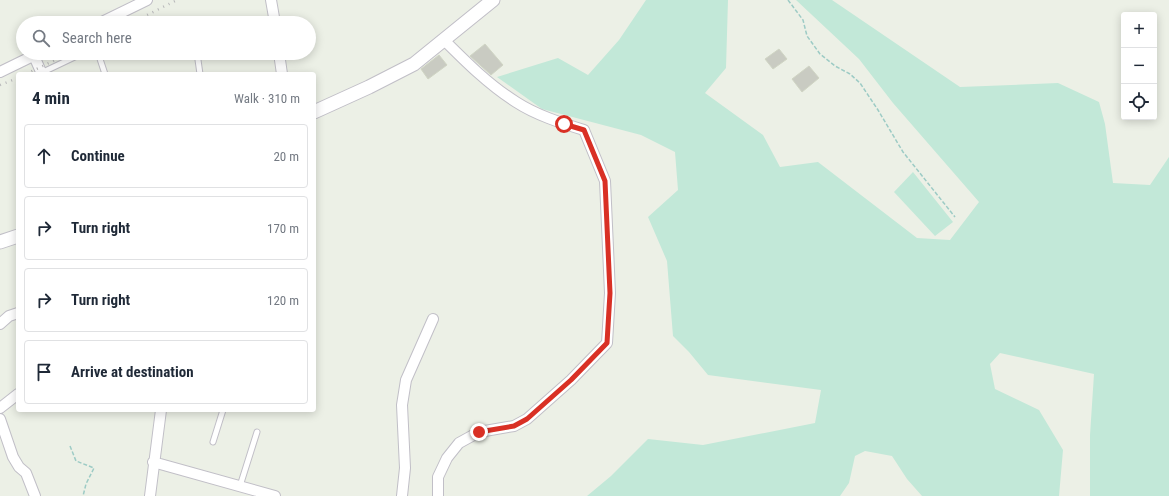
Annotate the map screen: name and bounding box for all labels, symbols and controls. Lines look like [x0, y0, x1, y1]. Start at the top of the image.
map controls [1121, 12, 1157, 120]
button: + [1121, 12, 1157, 48]
search box [16, 16, 316, 60]
icon: search [30, 27, 52, 49]
text: Search here [62, 29, 132, 47]
button: − [1121, 48, 1157, 84]
button: locate [1121, 84, 1157, 120]
text: 4 min [32, 88, 70, 108]
text: Walk · 310 m [234, 91, 300, 106]
route start [555, 115, 573, 133]
icon: ahead [33, 145, 55, 167]
text: Continue [71, 147, 125, 165]
text: 20 m [273, 149, 299, 164]
icon: right [33, 217, 55, 239]
text: Turn right [71, 219, 130, 237]
text: 170 m [267, 221, 299, 236]
icon: right [33, 289, 55, 311]
text: Turn right [71, 291, 130, 309]
text: 120 m [267, 293, 299, 308]
icon: arrive [33, 361, 55, 383]
text: Arrive at destination [71, 363, 194, 381]
route end [470, 423, 488, 441]

